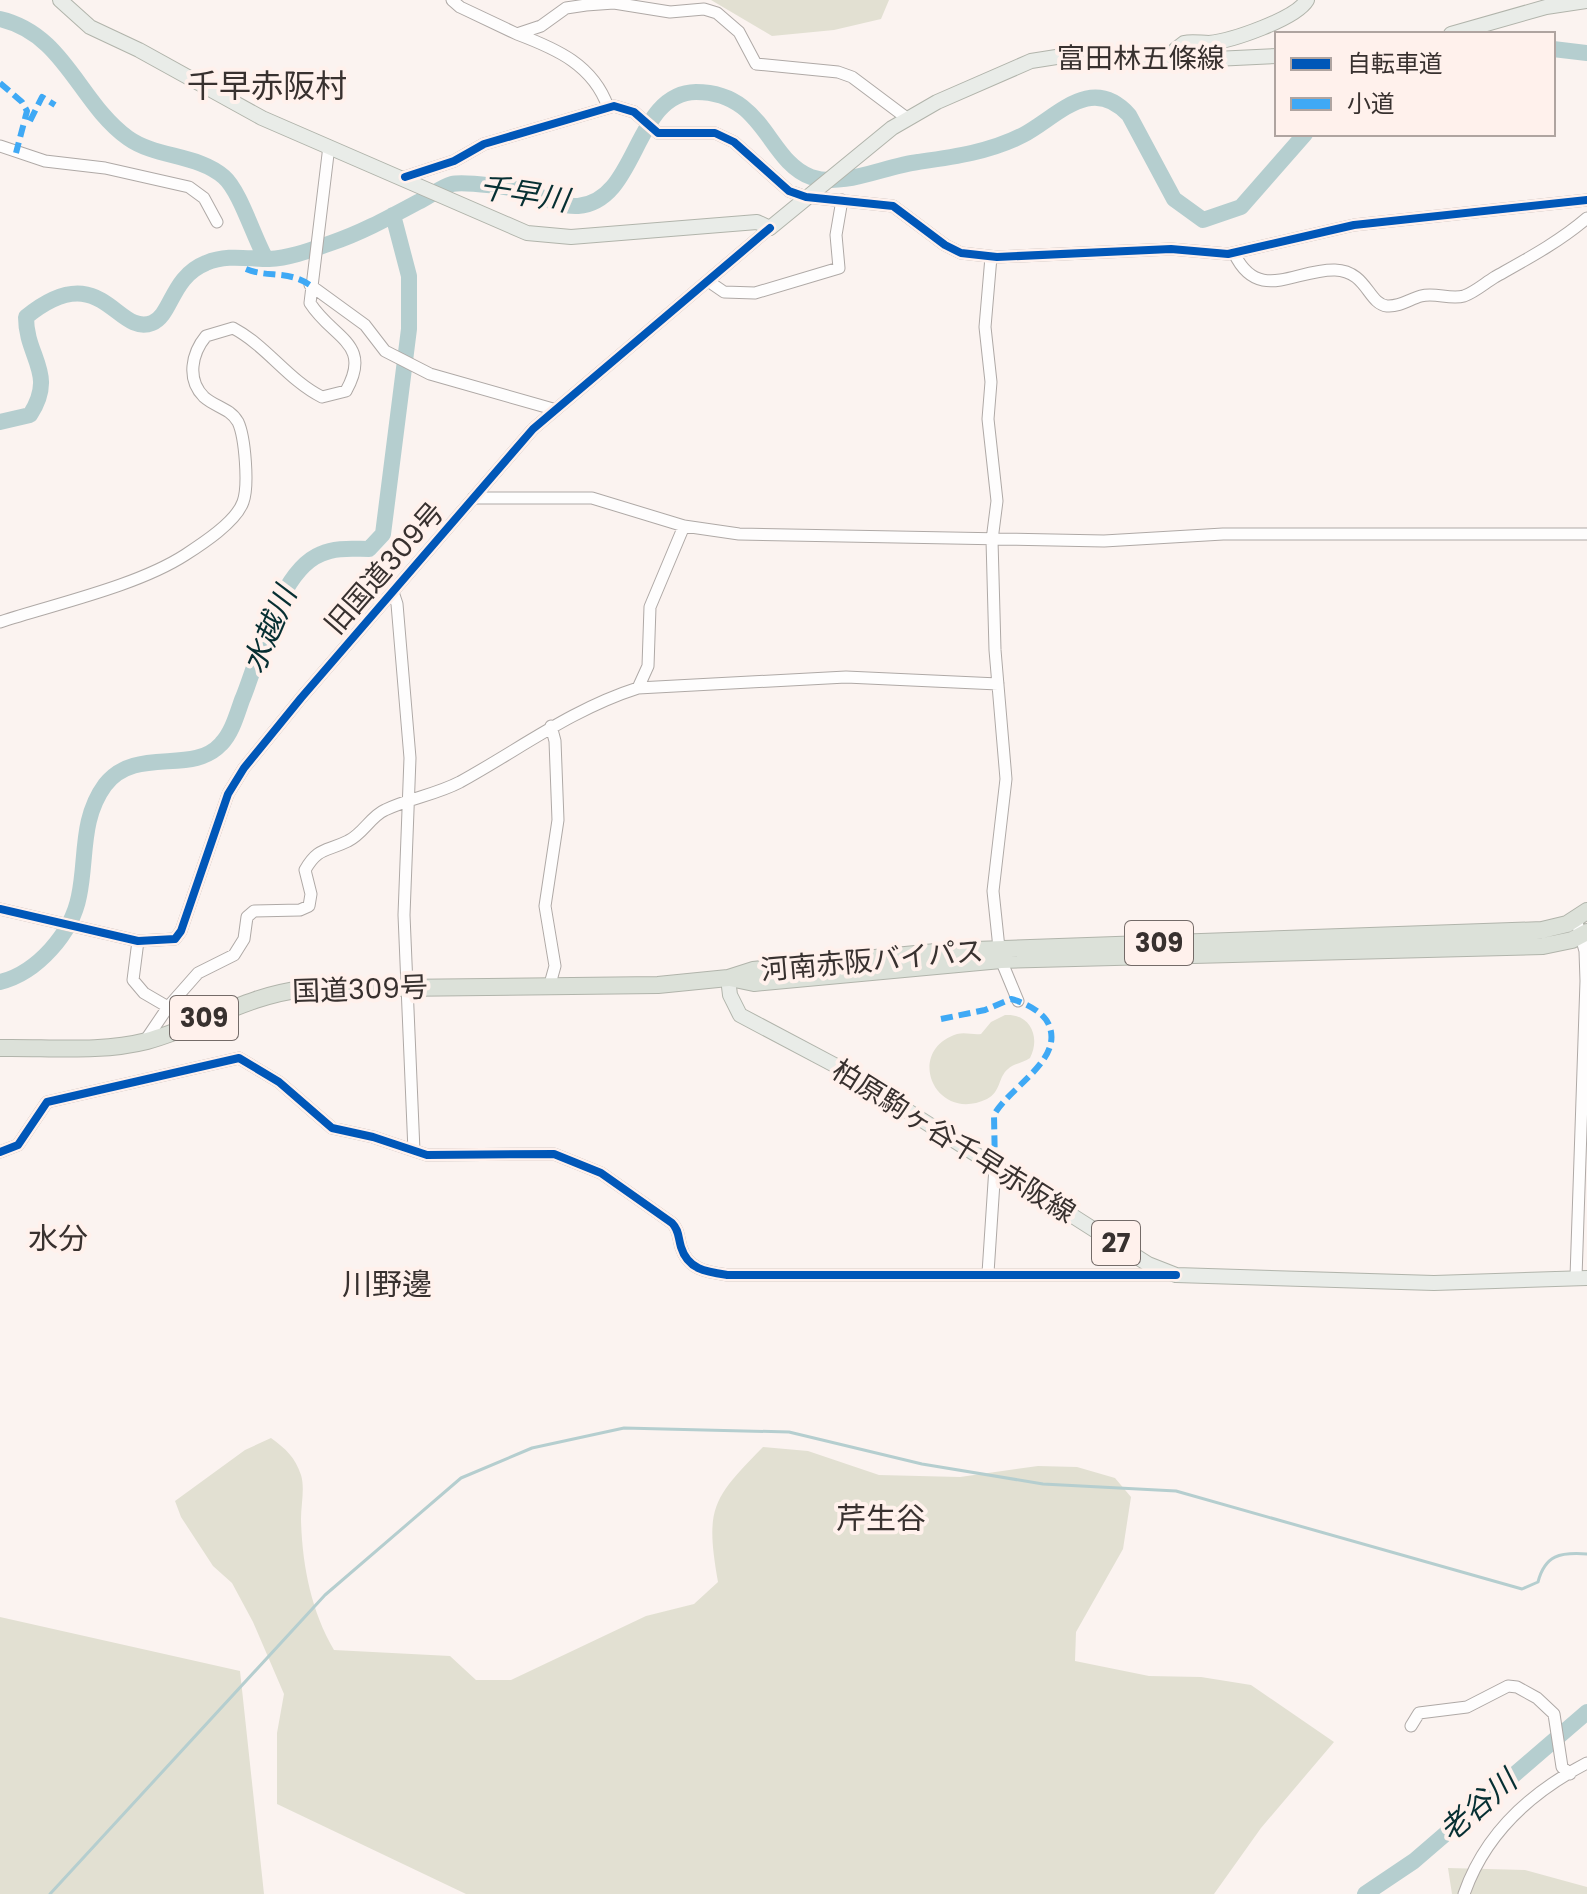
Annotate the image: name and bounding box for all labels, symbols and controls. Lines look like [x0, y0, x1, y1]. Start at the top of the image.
legend [1275, 32, 1555, 136]
street label: 富田林五條線 [1057, 39, 1225, 78]
text: 自転車道 [1347, 47, 1443, 80]
district label: 千早赤阪村 [187, 63, 347, 108]
text: 小道 [1347, 87, 1395, 120]
water label: 千早川 [476, 165, 575, 222]
street label: 旧国道309号 [316, 494, 453, 643]
water label: 水越川 [232, 577, 308, 680]
road number: 309 [1125, 921, 1193, 965]
street label: 河南赤阪バイパス [759, 931, 985, 990]
street label: 国道309号 [292, 968, 429, 1011]
road number: 309 [170, 996, 238, 1040]
street label: 柏原駒ヶ谷千早赤阪線 [825, 1051, 1083, 1232]
district label: 水分 [28, 1217, 88, 1260]
road number: 27 [1092, 1221, 1140, 1265]
district label: 川野邊 [342, 1263, 432, 1306]
district label: 芹生谷 [836, 1497, 926, 1540]
water label: 老谷川 [1430, 1758, 1528, 1851]

